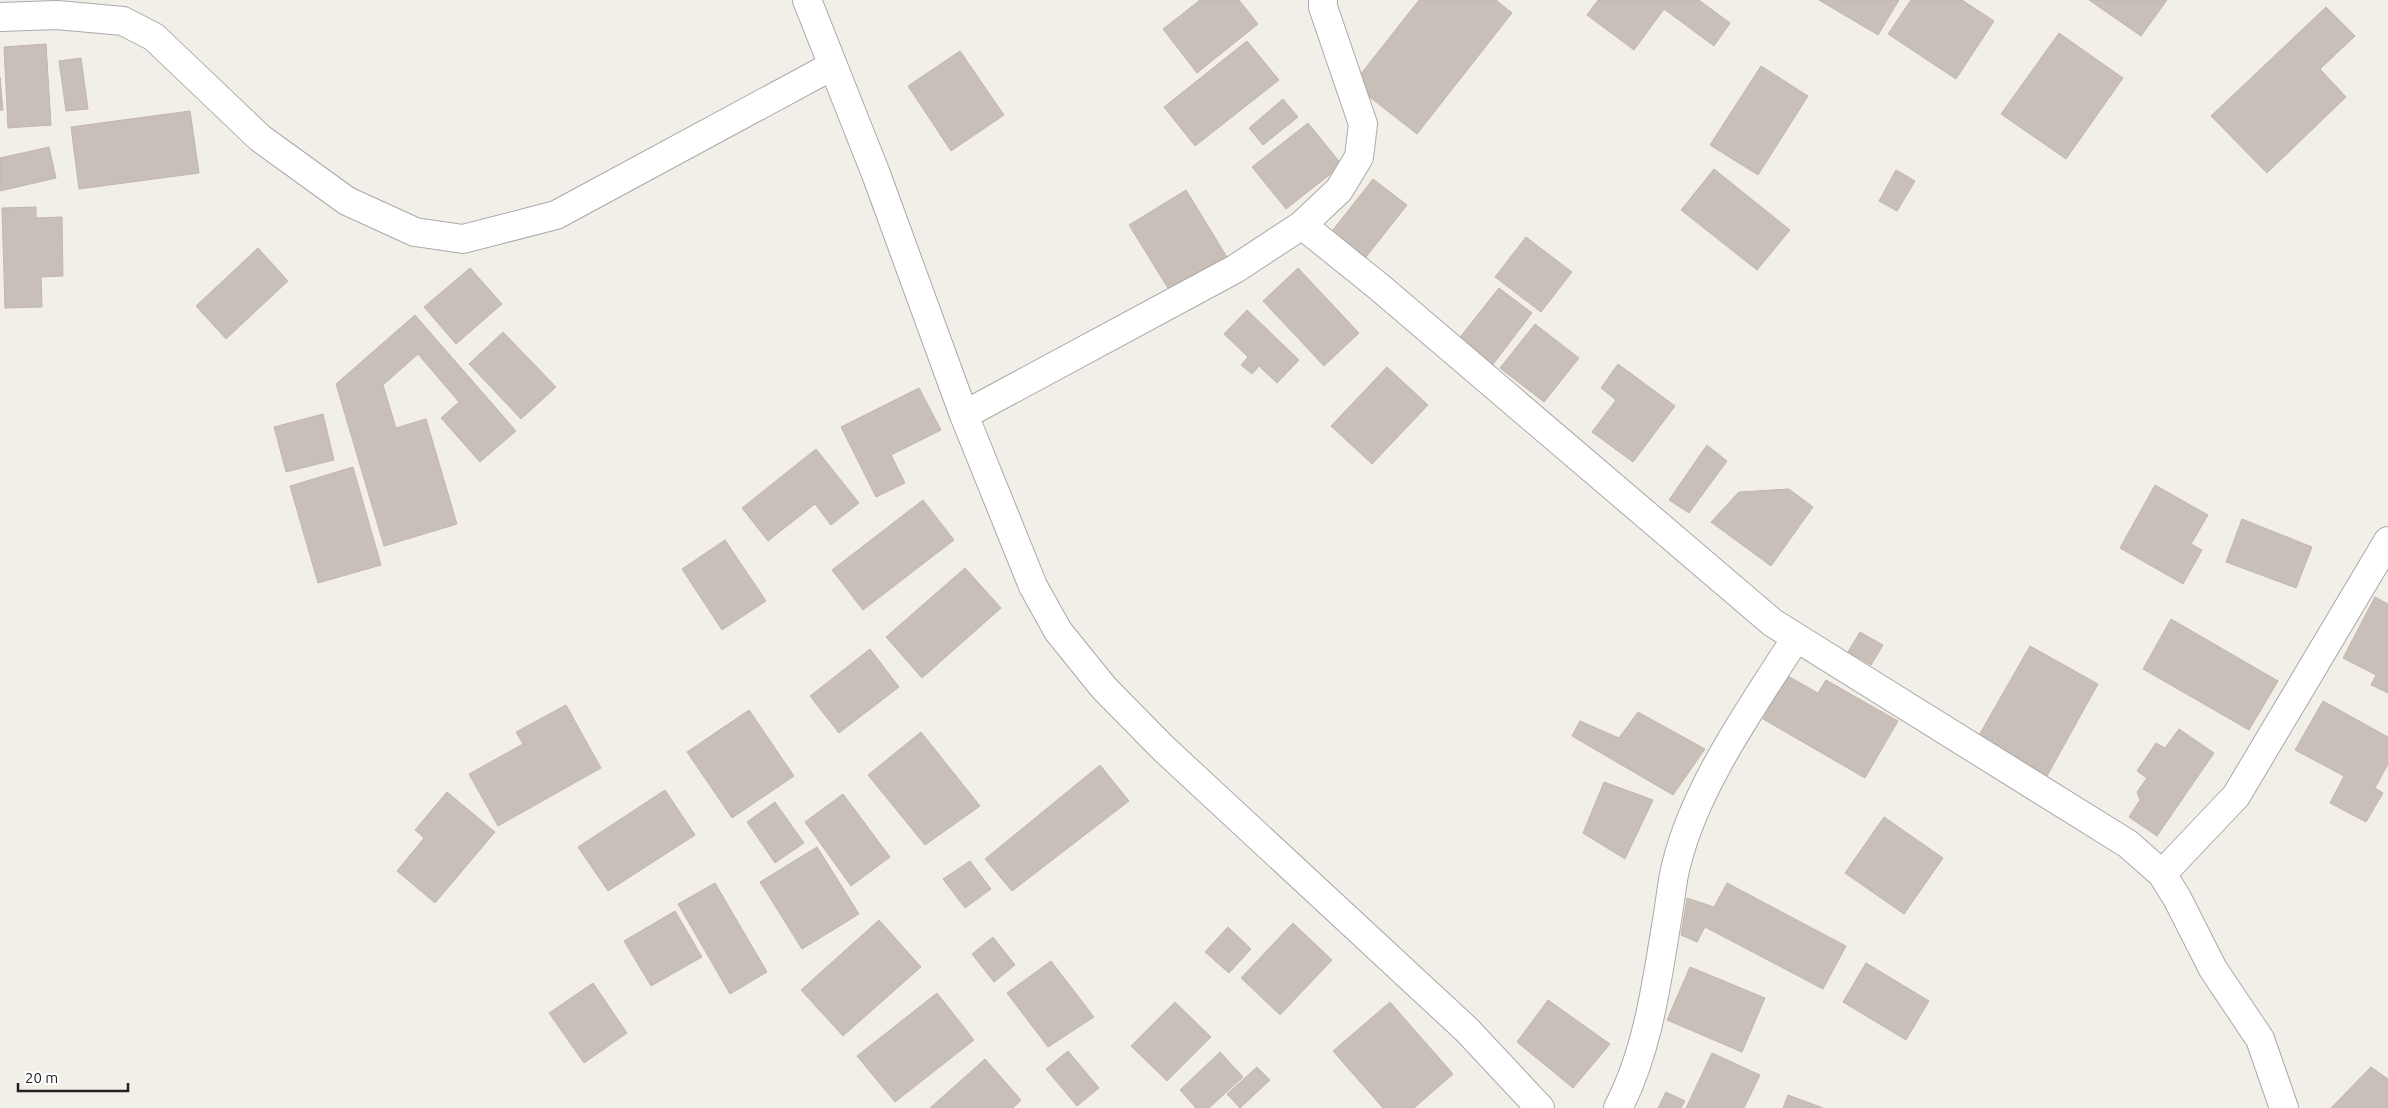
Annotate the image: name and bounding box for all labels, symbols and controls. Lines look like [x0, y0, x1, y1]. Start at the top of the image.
scale bar [18, 1060, 128, 1092]
text: 20 m [25, 1069, 58, 1086]

